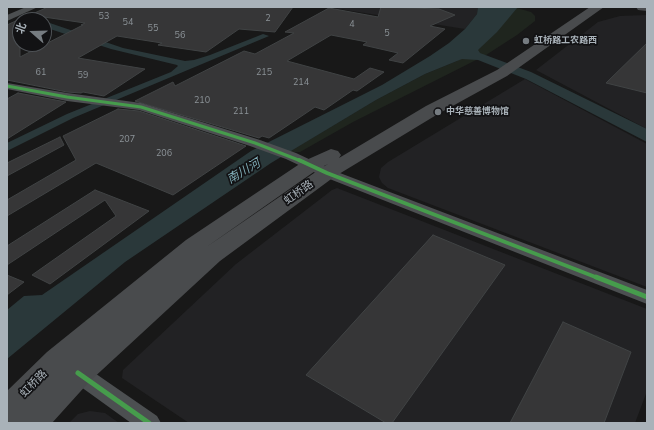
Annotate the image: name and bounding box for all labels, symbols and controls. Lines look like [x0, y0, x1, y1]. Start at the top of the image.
north arrow [12, 12, 52, 52]
house number: 53 [99, 12, 109, 22]
house number: 2 [265, 14, 271, 24]
house number: 54 [123, 18, 133, 28]
text: 北 [12, 20, 30, 36]
house number: 4 [349, 20, 355, 30]
house number: 55 [148, 24, 158, 34]
house number: 5 [384, 29, 390, 39]
house number: 56 [175, 31, 185, 41]
marker: 虹桥路工农路西 [521, 36, 531, 46]
place label: 虹桥路工农路西 [534, 36, 597, 46]
house number: 61 [36, 68, 46, 78]
house number: 215 [256, 68, 272, 78]
house number: 59 [78, 71, 88, 81]
house number: 214 [293, 78, 309, 88]
house number: 210 [194, 96, 210, 106]
house number: 211 [233, 107, 249, 117]
marker: 中华慈善博物馆 [433, 107, 443, 117]
place label: 中华慈善博物馆 [446, 107, 509, 117]
house number: 207 [119, 135, 135, 145]
house number: 206 [156, 149, 172, 159]
water label: 南川河 [225, 157, 263, 187]
street label: 虹桥路 [282, 178, 316, 208]
street label: 虹桥路 [18, 368, 50, 400]

